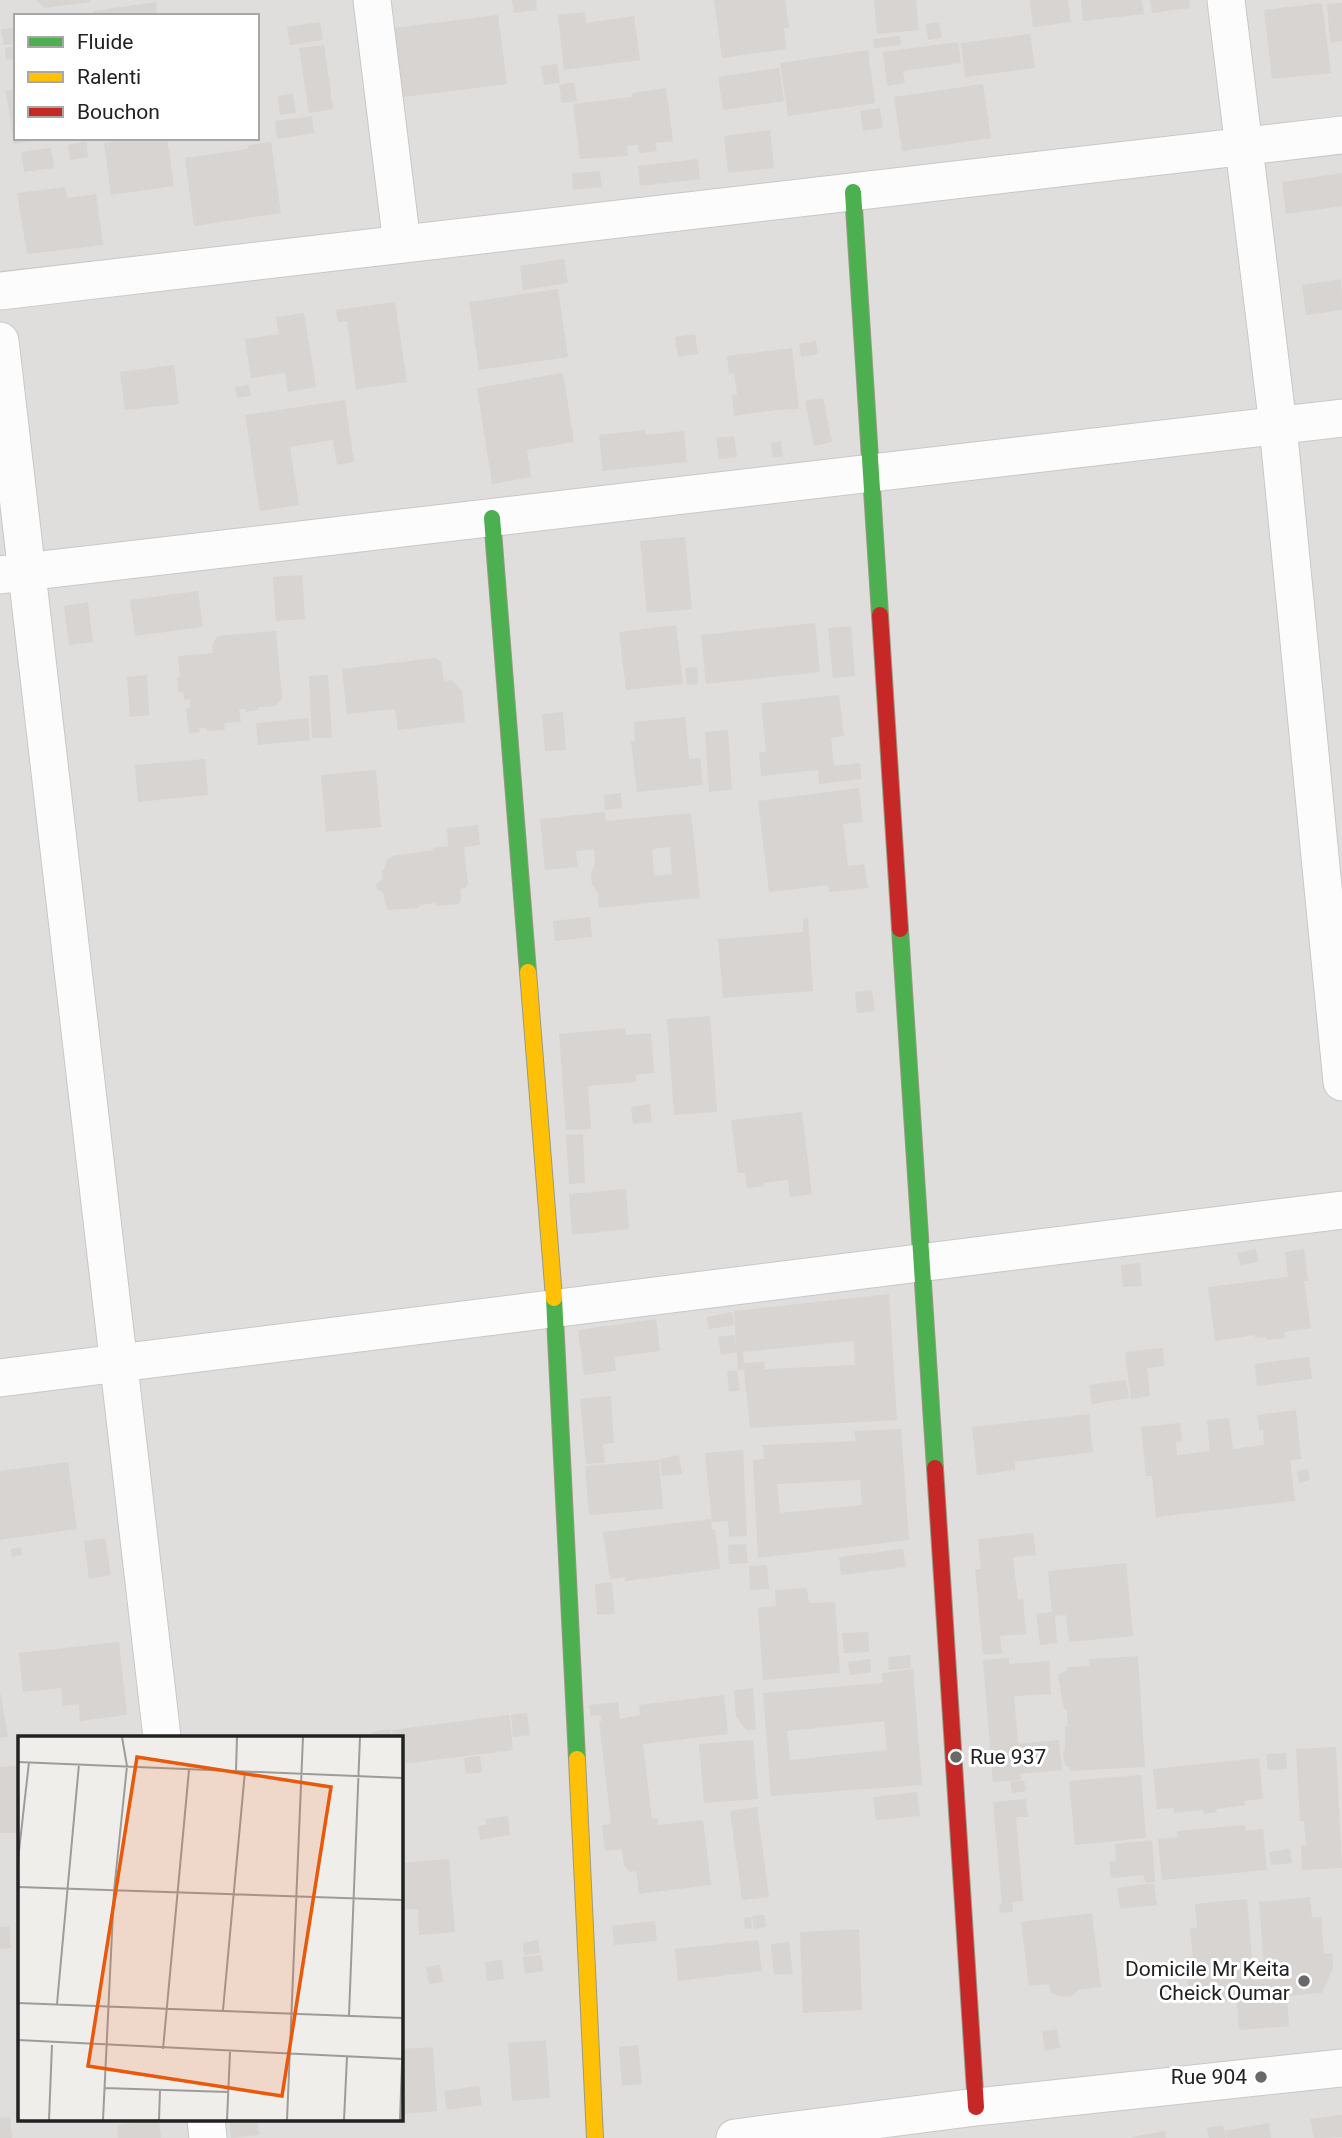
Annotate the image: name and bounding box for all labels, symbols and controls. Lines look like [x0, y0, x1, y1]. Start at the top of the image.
legend [14, 14, 259, 140]
text: Fluide [77, 30, 133, 54]
text: Ralenti [77, 65, 141, 89]
text: Bouchon [77, 100, 160, 124]
inset map [18, 1736, 402, 2120]
place label: Rue 937 [970, 1745, 1046, 1769]
marker: Rue 937 [948, 1749, 964, 1765]
place label: Domicile Mr Keita Cheick Oumar [1125, 1957, 1290, 2005]
marker: Domicile Mr Keita Cheick Oumar [1296, 1973, 1312, 1989]
place label: Rue 904 [1171, 2065, 1247, 2089]
marker: Rue 904 [1253, 2069, 1269, 2085]

